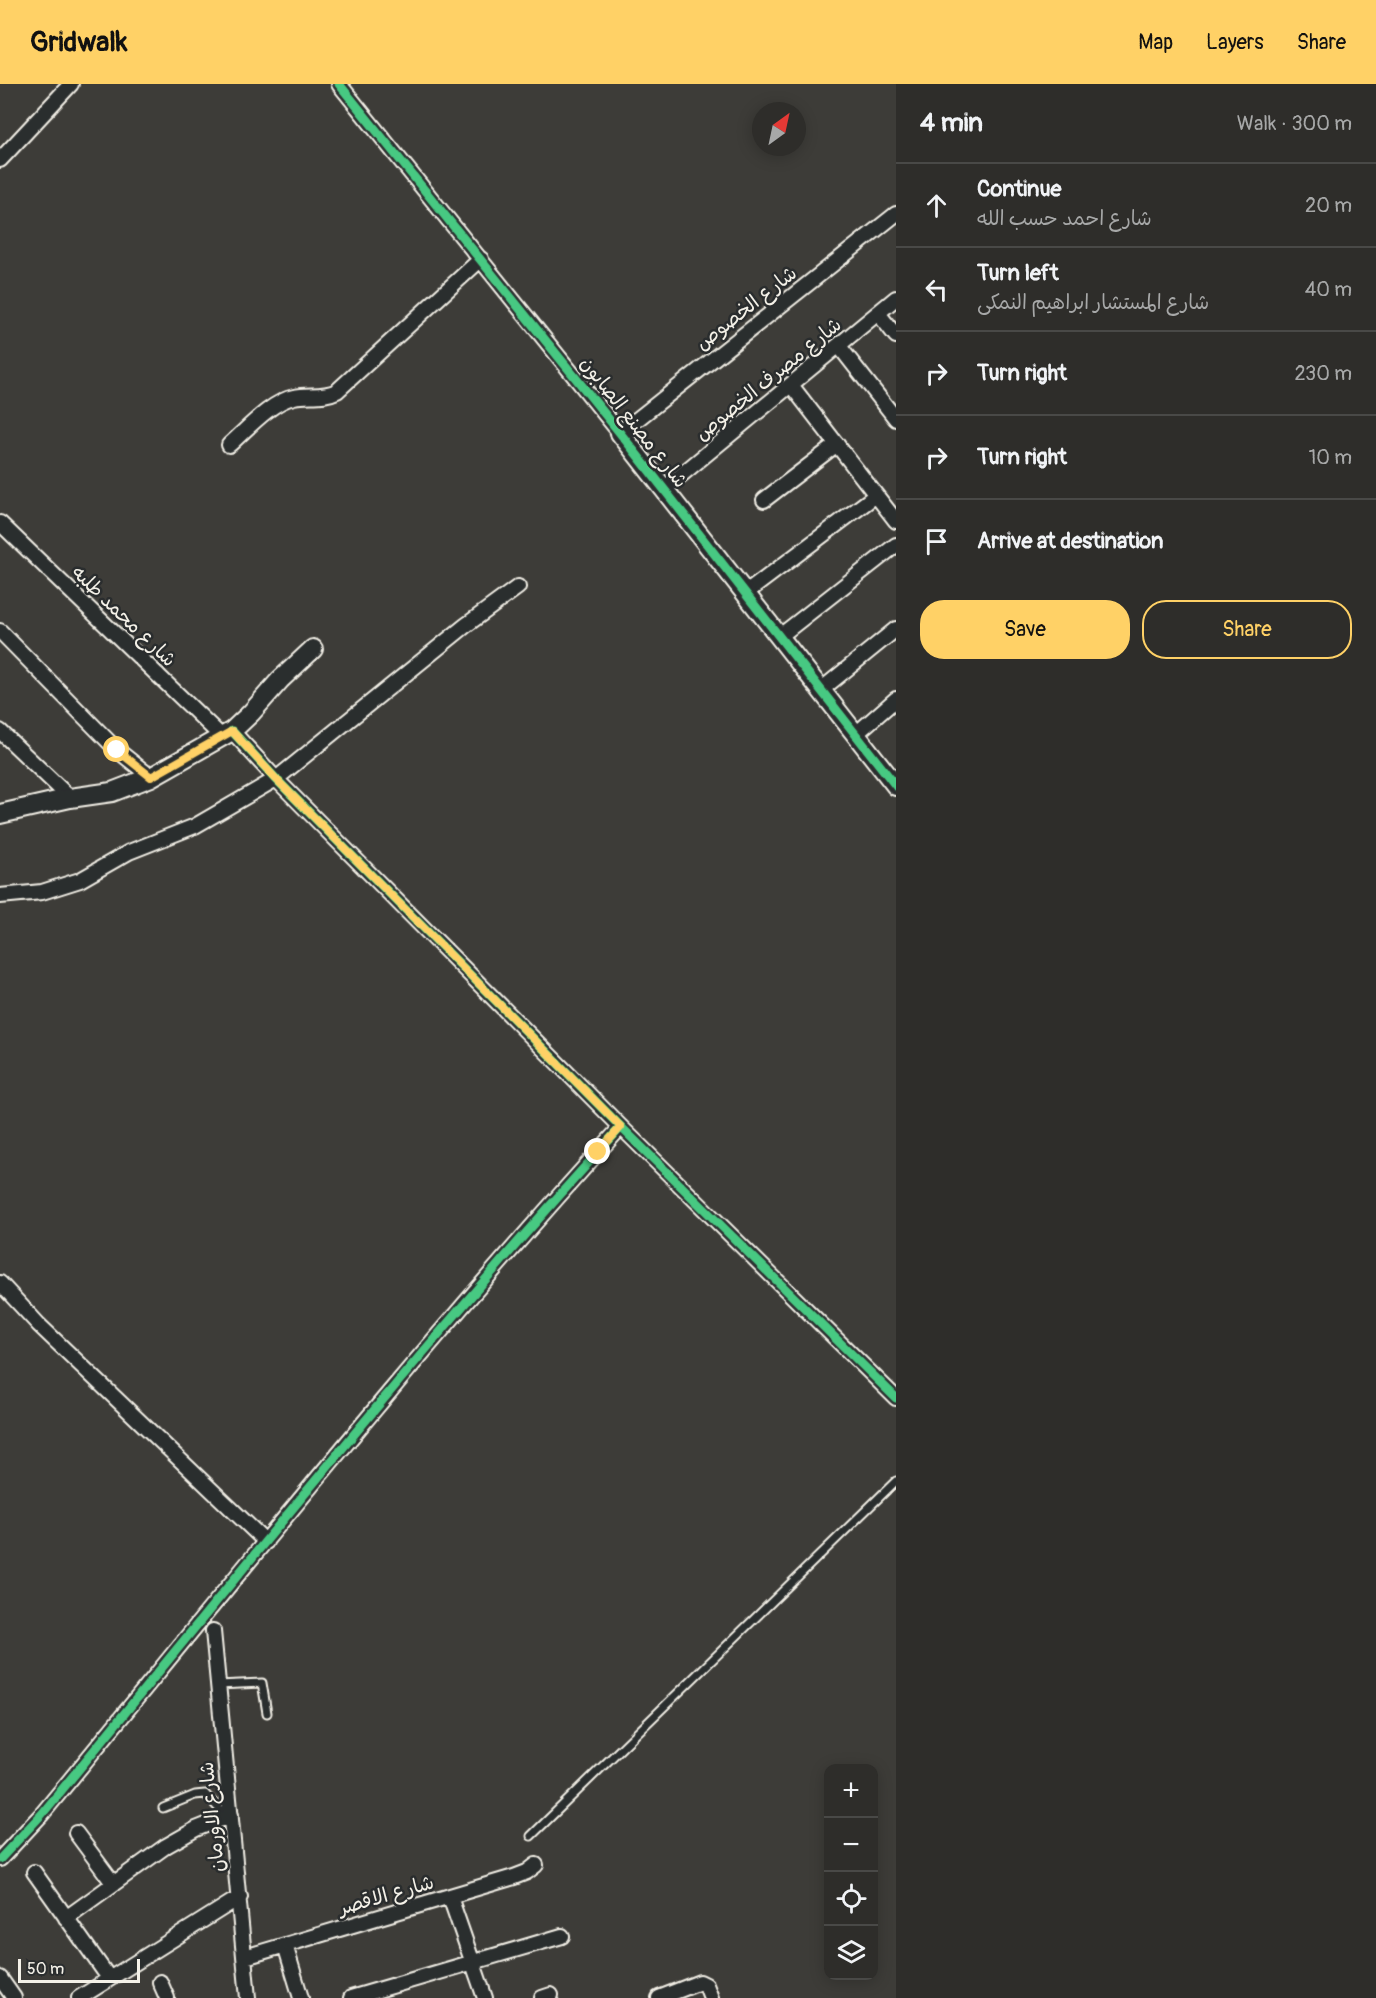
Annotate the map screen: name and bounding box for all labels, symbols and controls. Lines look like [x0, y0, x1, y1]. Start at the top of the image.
text: Gridwalk [30, 25, 128, 60]
text: Map [1138, 29, 1173, 56]
text: Layers [1206, 29, 1264, 56]
text: Share [1297, 29, 1346, 56]
north arrow [752, 102, 806, 156]
text: 4 min [920, 107, 983, 139]
text: Walk · 300 m [1237, 111, 1352, 136]
text: Continue [977, 175, 1061, 203]
icon: ahead [920, 189, 953, 222]
text: 20 m [1305, 193, 1352, 218]
text: شارع احمد حسب الله [977, 206, 1152, 231]
text: Turn left [977, 259, 1059, 287]
street label: شارع الخصوص [690, 261, 802, 356]
icon: left [920, 273, 953, 306]
text: 40 m [1305, 277, 1352, 302]
text: شارع المستشار ابراهيم النمكى [977, 290, 1209, 315]
street label: شارع مصرف الخصوص [689, 312, 847, 447]
street label: شارع مصنع الصابون [573, 351, 693, 494]
icon: right [920, 357, 953, 390]
text: Turn right [977, 359, 1067, 387]
text: 230 m [1295, 361, 1352, 386]
icon: right [920, 441, 953, 474]
text: Turn right [977, 443, 1067, 471]
text: 10 m [1308, 445, 1352, 470]
icon: arrive [920, 525, 953, 558]
text: Arrive at destination [977, 527, 1163, 555]
street label: شارع محمد طلبه [66, 560, 182, 673]
button: Save [920, 600, 1130, 659]
button: Share [1142, 600, 1352, 659]
route start [103, 736, 129, 762]
route end [584, 1138, 610, 1164]
street label: شارع الاورمان [194, 1760, 231, 1874]
map controls [824, 1764, 878, 1980]
button: + [824, 1764, 878, 1818]
button: − [824, 1818, 878, 1872]
street label: شارع الاقصر [333, 1869, 437, 1922]
button: locate [824, 1872, 878, 1926]
button: layers [824, 1926, 878, 1980]
scale bar [18, 1956, 140, 1984]
text: 50 m [27, 1959, 64, 1979]

